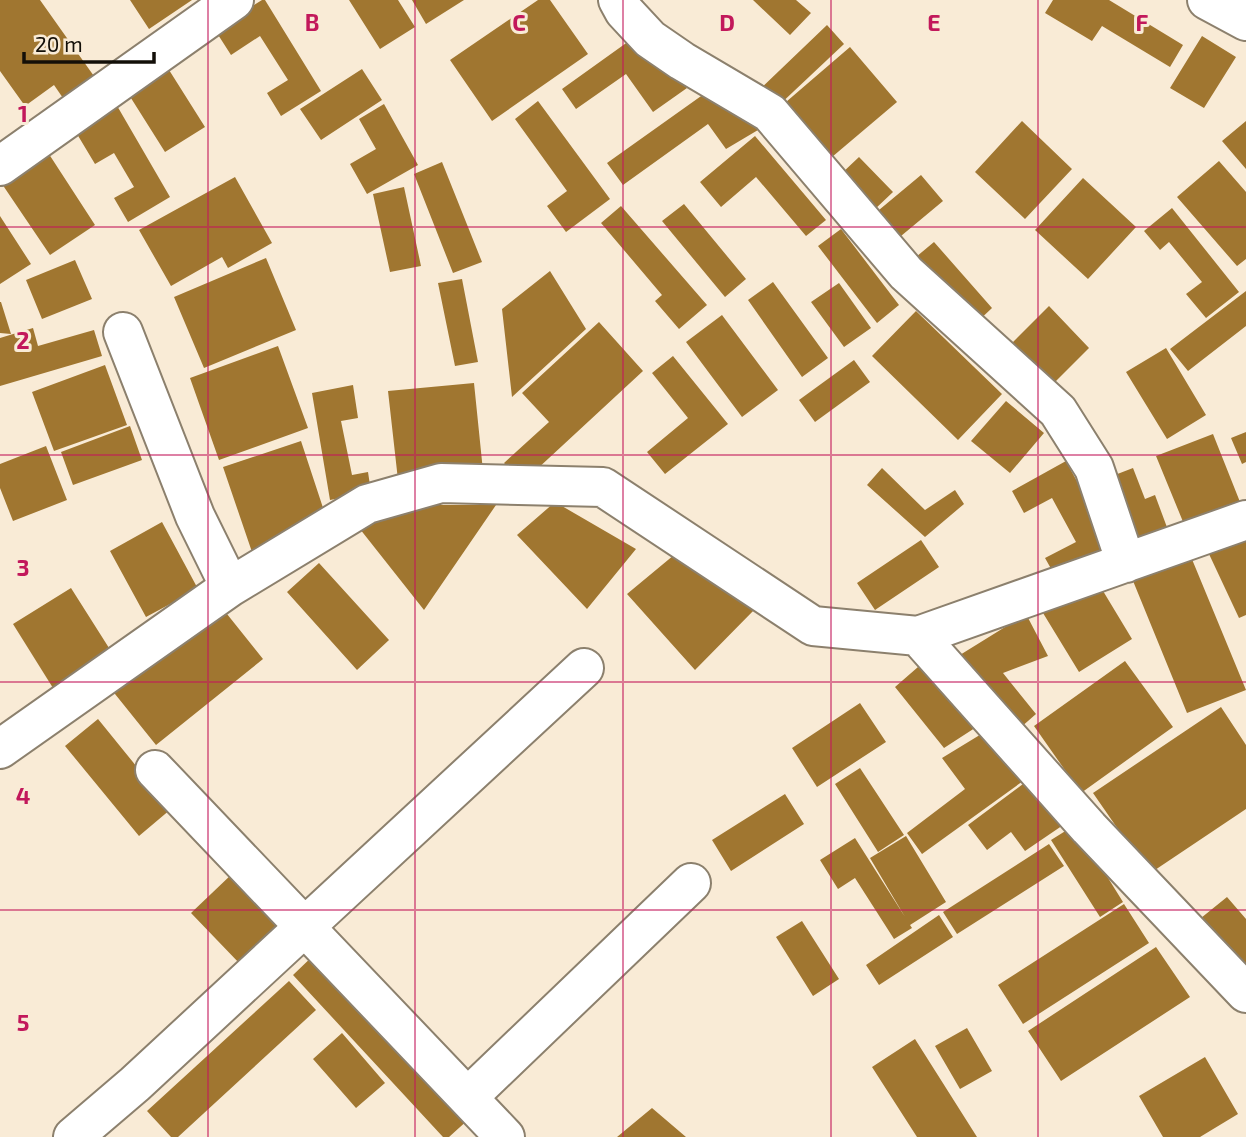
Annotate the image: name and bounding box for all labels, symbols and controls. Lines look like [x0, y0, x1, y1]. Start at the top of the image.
text: B [305, 8, 319, 36]
text: C [512, 8, 526, 36]
text: D [719, 8, 735, 36]
text: E [927, 8, 941, 36]
text: F [1136, 8, 1149, 36]
scale bar [24, 21, 154, 65]
text: 20 m [35, 31, 83, 56]
text: 1 [18, 99, 28, 127]
text: 2 [16, 326, 30, 354]
text: 3 [16, 553, 30, 581]
text: 4 [16, 781, 30, 809]
text: 5 [17, 1008, 29, 1036]

